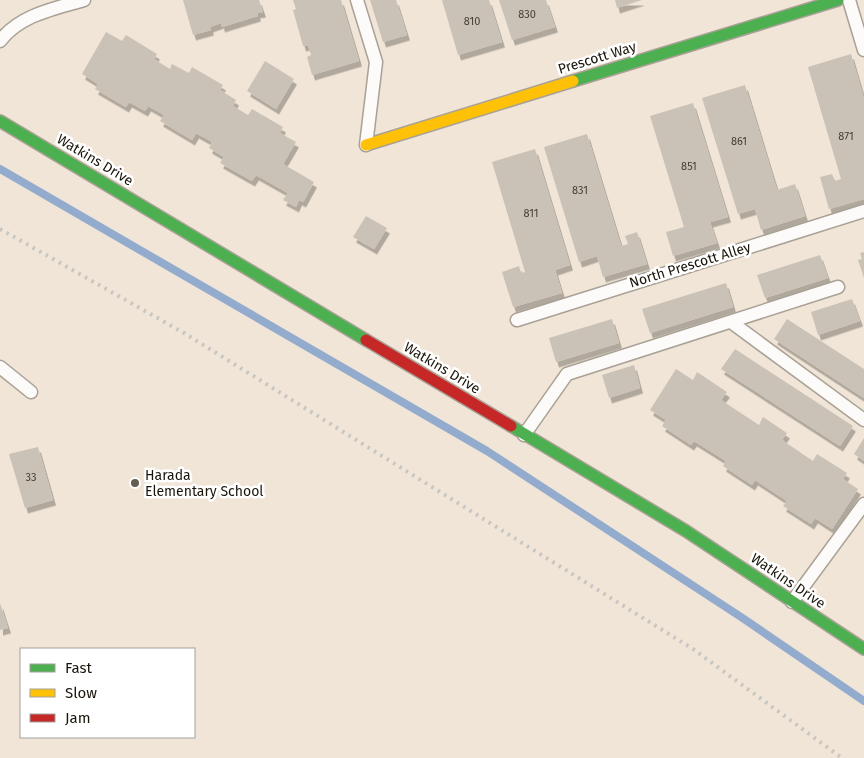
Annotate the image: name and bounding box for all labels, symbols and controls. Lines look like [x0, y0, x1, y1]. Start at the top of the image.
house number: 830 [518, 8, 536, 21]
house number: 810 [464, 15, 480, 28]
street label: Prescott Way [556, 38, 638, 78]
house number: 871 [838, 130, 854, 143]
street label: Watkins Drive [54, 131, 136, 189]
house number: 861 [731, 135, 747, 148]
house number: 851 [681, 160, 697, 173]
house number: 831 [572, 184, 588, 197]
house number: 811 [523, 207, 539, 220]
street label: North Prescott Alley [627, 238, 753, 292]
street label: Watkins Drive [401, 339, 483, 397]
place label: Harada Elementary School [145, 467, 263, 500]
house number: 33 [26, 471, 36, 484]
marker: Harada Elementary School [129, 477, 141, 489]
street label: Watkins Drive [748, 550, 828, 612]
legend [20, 648, 195, 738]
text: Fast [65, 659, 92, 677]
text: Slow [65, 684, 97, 702]
text: Jam [65, 709, 91, 727]

